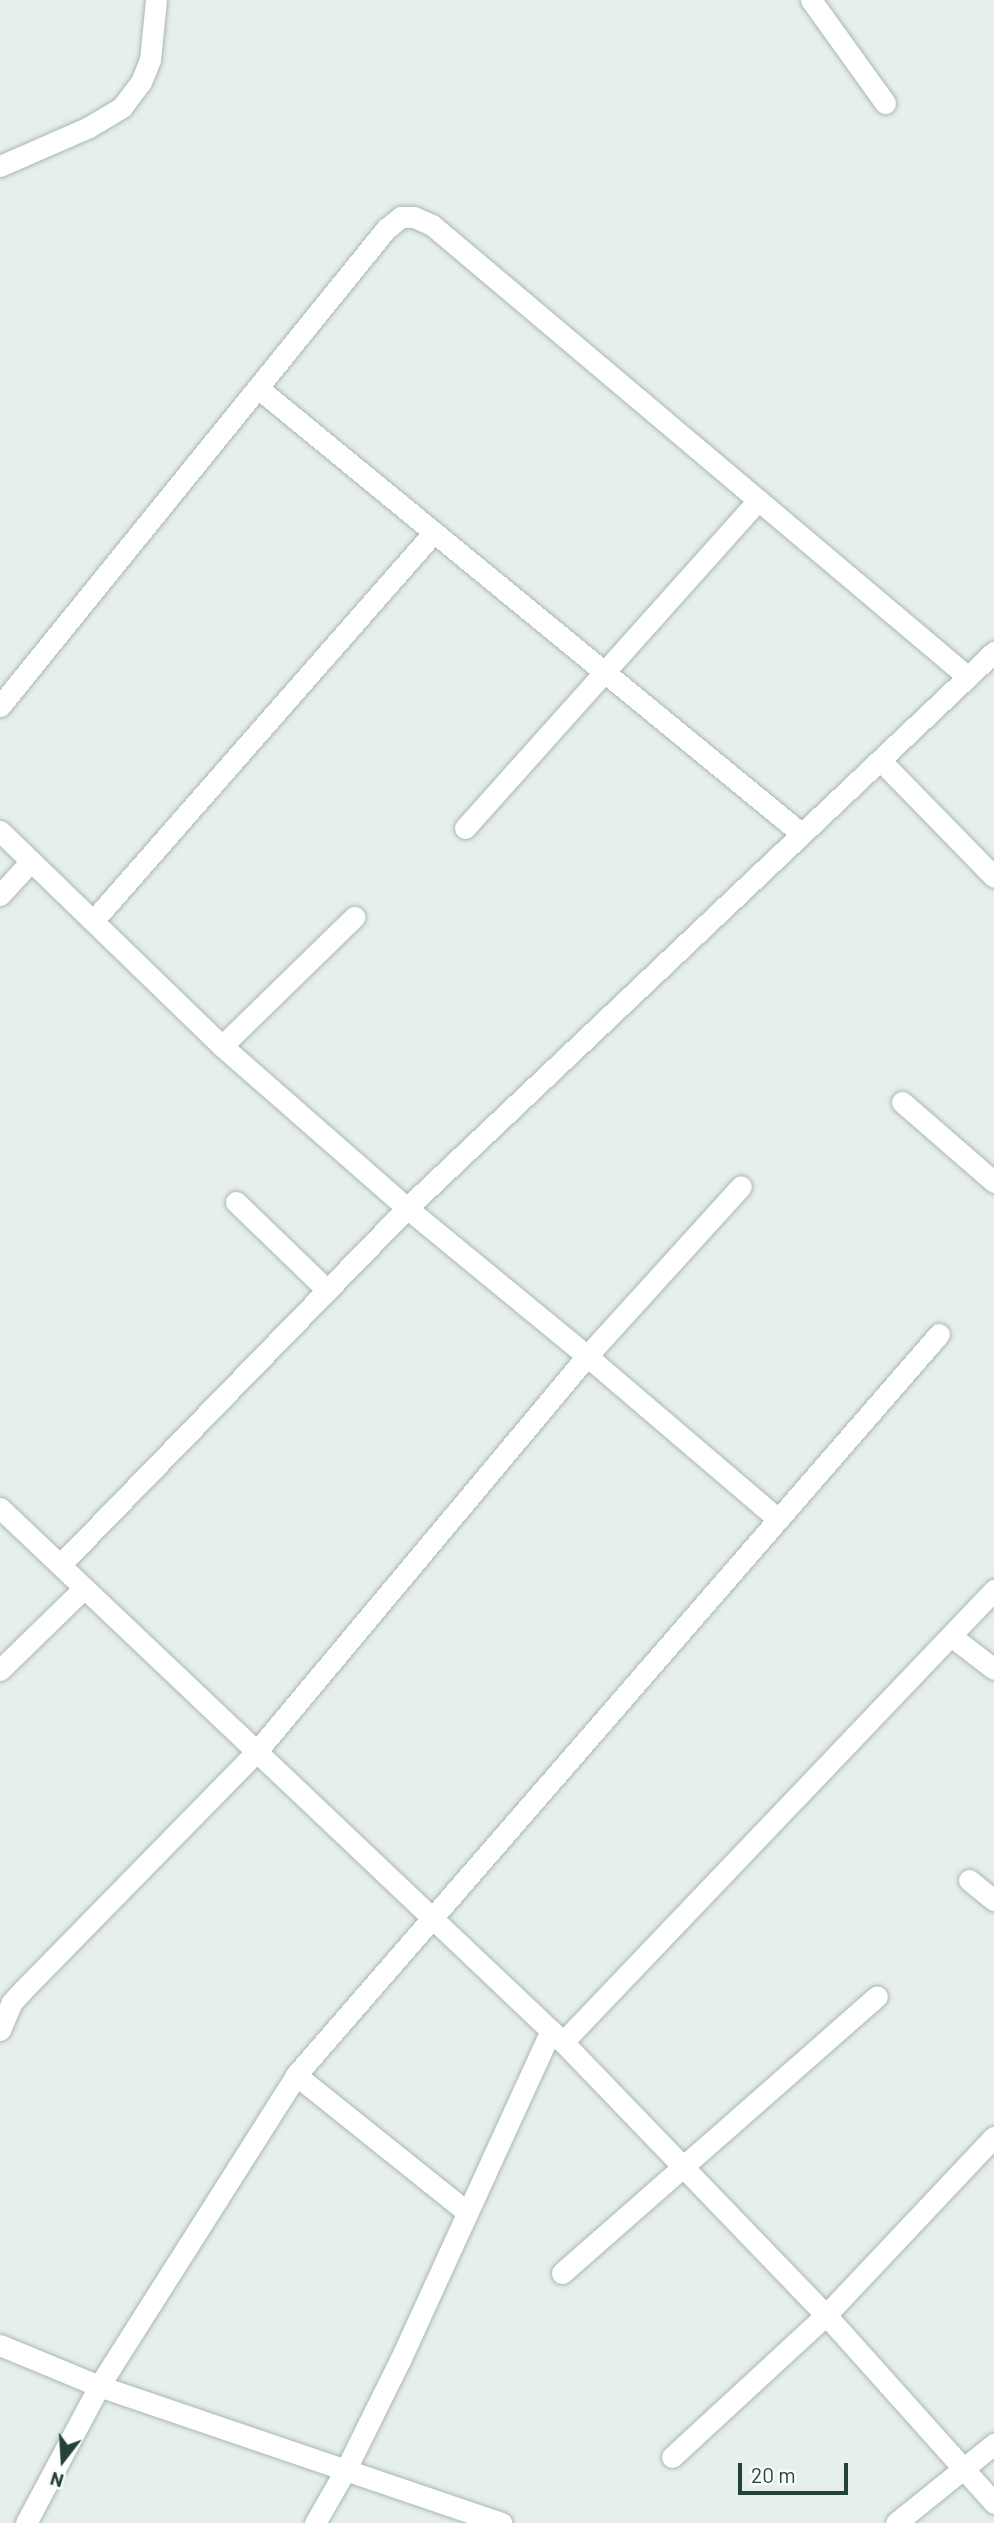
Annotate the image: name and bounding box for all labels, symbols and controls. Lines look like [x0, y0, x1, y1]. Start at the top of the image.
north arrow [28, 2425, 98, 2495]
scale bar [742, 2450, 852, 2494]
text: 20 m [751, 2462, 796, 2487]
text: N [47, 2468, 66, 2493]

